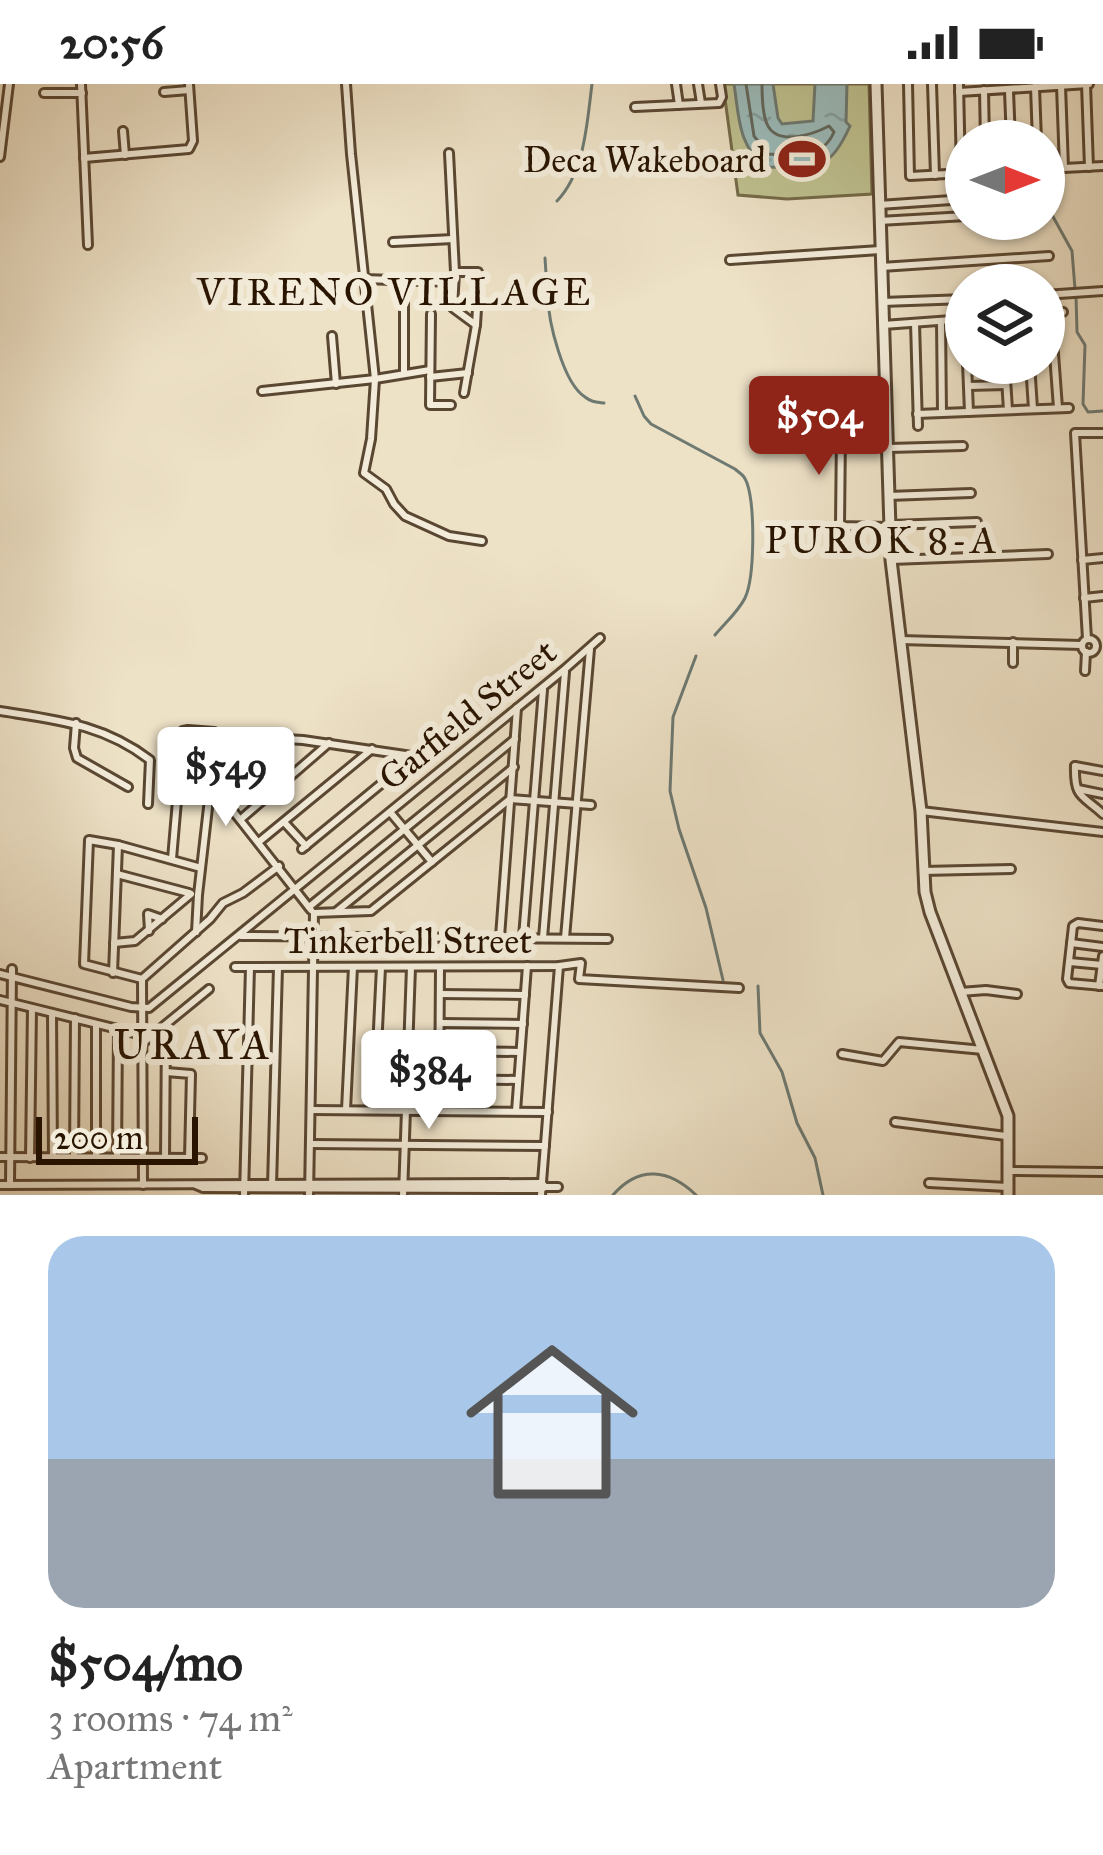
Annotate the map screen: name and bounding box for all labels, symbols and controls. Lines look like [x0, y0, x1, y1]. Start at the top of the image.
text: 20:56 [60, 15, 164, 70]
north arrow [945, 120, 1065, 240]
map controls [945, 120, 1065, 384]
sports icon: Deca Wakeboard [777, 134, 827, 184]
place label: Deca Wakeboard [523, 138, 766, 182]
button: layers [945, 264, 1065, 384]
district label: VIRENO VILLAGE [196, 268, 593, 316]
pin: $504 [748, 376, 890, 478]
text: $504 [776, 391, 862, 439]
district label: PUROK 8-A [764, 516, 1000, 564]
street label: Garfield Street [370, 630, 566, 800]
pin: $549 [155, 727, 297, 829]
text: $549 [184, 742, 268, 790]
street label: Tinkerbell Street [284, 919, 532, 963]
district label: URAYA [113, 1019, 273, 1071]
pin: $384 [358, 1030, 500, 1132]
text: $384 [388, 1045, 470, 1093]
scale bar [36, 1111, 198, 1164]
text: 200 m [54, 1118, 144, 1158]
icon: home [444, 1314, 660, 1530]
text: $504/mo [48, 1632, 243, 1694]
text: 3 rooms · 74 m² [48, 1694, 293, 1742]
text: Apartment [48, 1742, 222, 1790]

